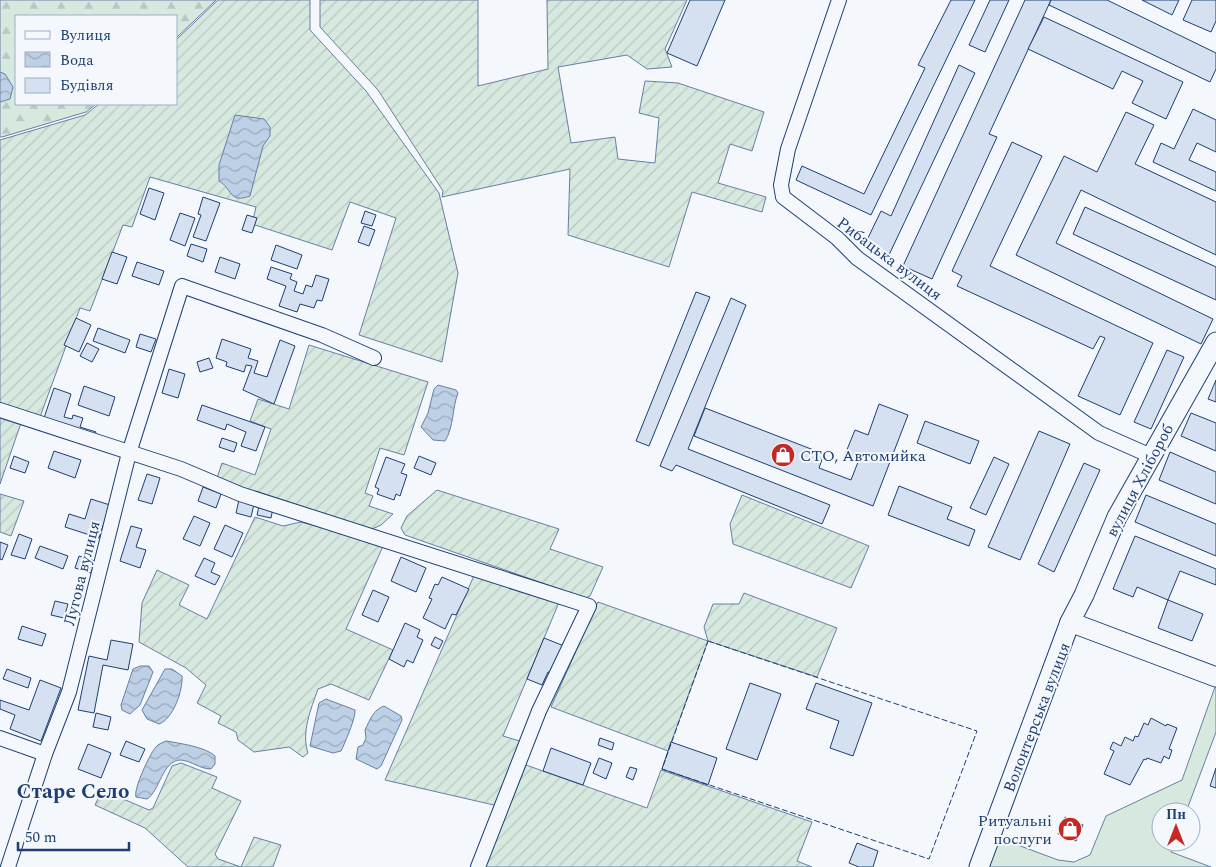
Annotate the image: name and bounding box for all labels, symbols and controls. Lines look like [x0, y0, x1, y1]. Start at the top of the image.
legend [15, 15, 178, 105]
text: Вулиця [60, 24, 111, 47]
text: Вода [60, 49, 94, 72]
text: Будівля [60, 74, 114, 97]
street label: Рибацька вулиця [832, 211, 947, 306]
street label: вулиця Хлібороб [1100, 420, 1180, 541]
shop icon: СТО, Автомийка [770, 442, 796, 468]
place label: СТО, Автомийка [800, 444, 926, 468]
street label: Лугова вулиця [57, 518, 107, 628]
street label: Волонтерська вулиця [997, 639, 1077, 796]
district label: Старе Село [17, 776, 129, 808]
north arrow [1151, 802, 1201, 852]
text: Пн [1166, 804, 1186, 825]
place label: Ритуальні послуги [978, 809, 1052, 851]
shop icon: Ритуальні послуги [1057, 816, 1083, 842]
scale bar [18, 820, 129, 852]
text: 50 m [25, 826, 57, 849]

